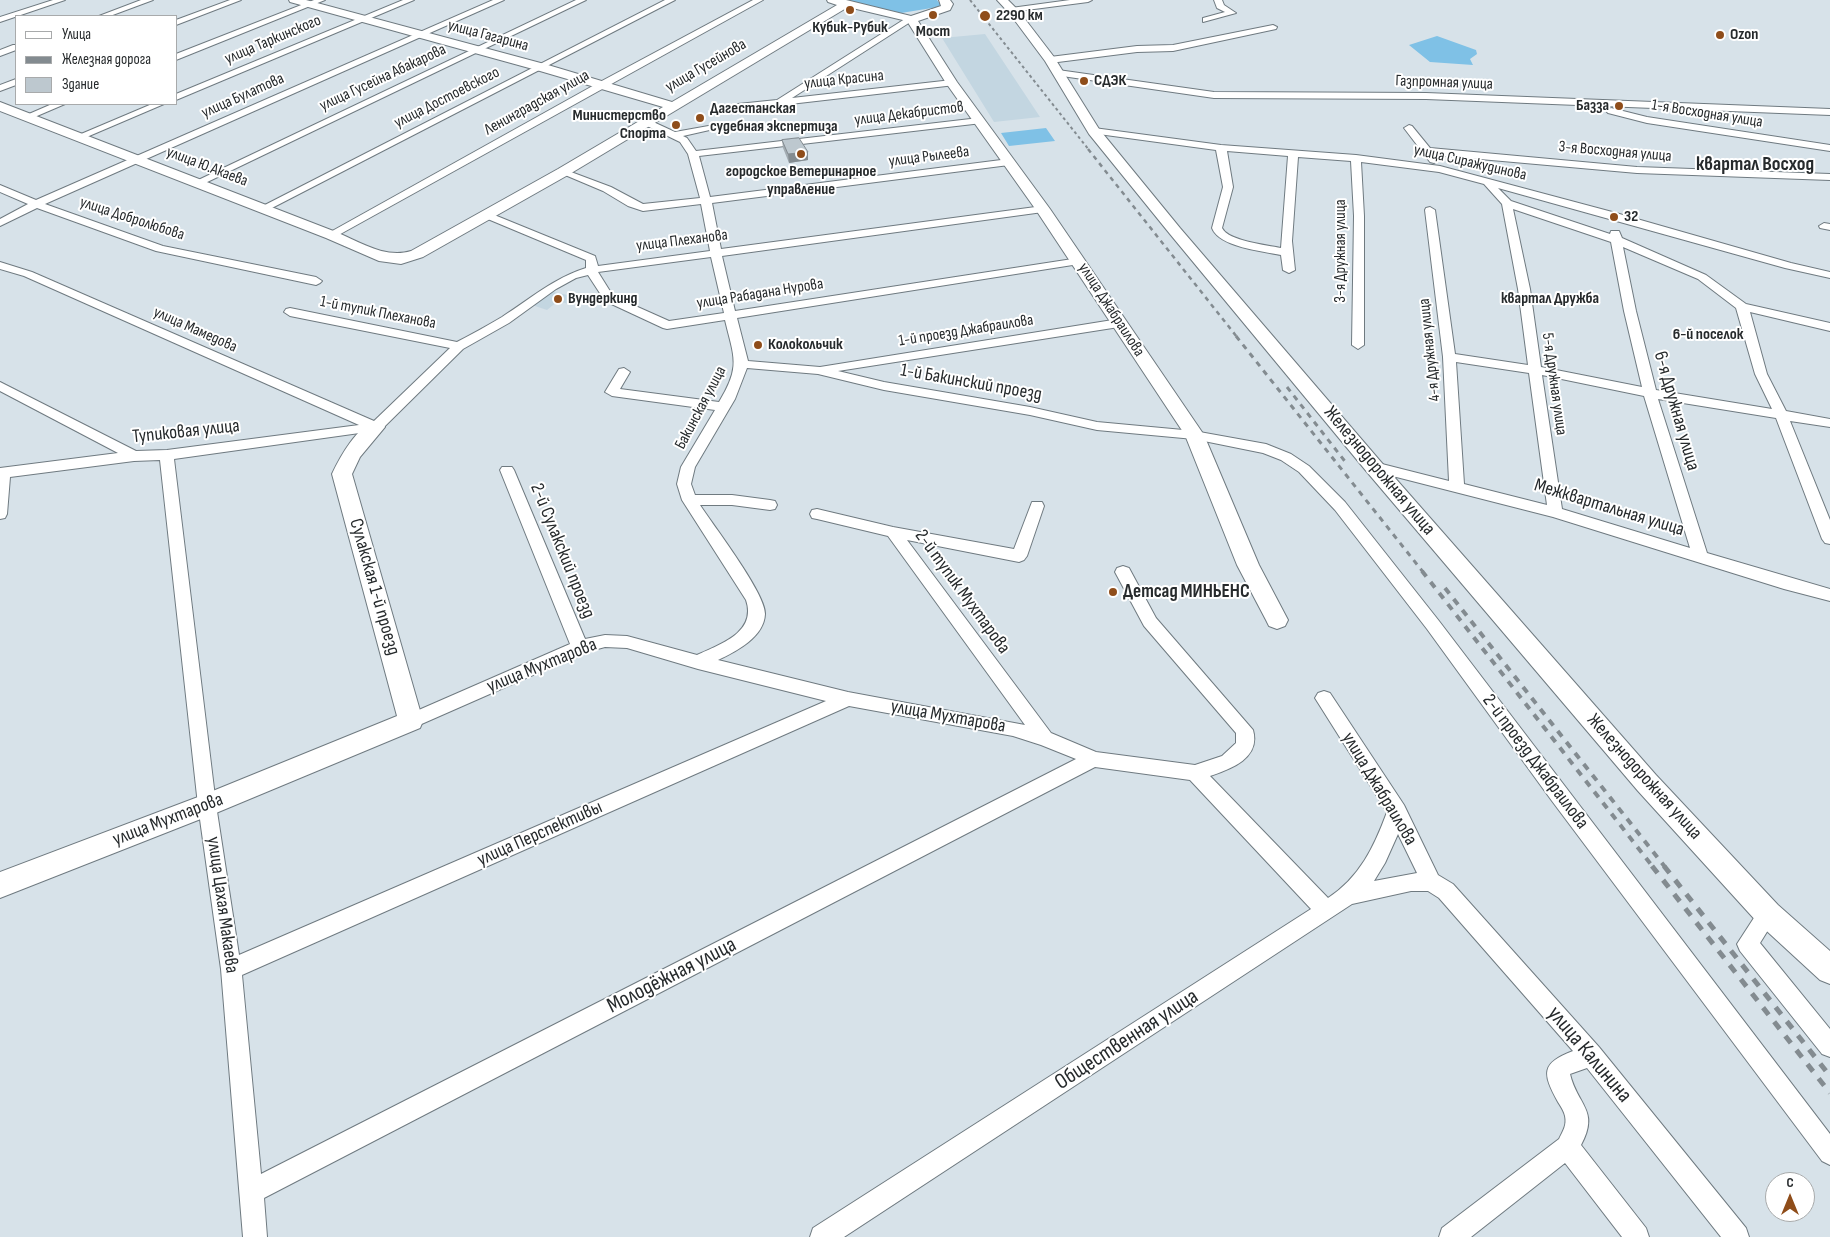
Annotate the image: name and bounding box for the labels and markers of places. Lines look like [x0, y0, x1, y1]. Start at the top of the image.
marker: Кубик-Рубик [844, 4, 856, 16]
place label: 2290 км [996, 6, 1043, 26]
marker: Мост [927, 9, 939, 21]
marker: 2290 км [978, 9, 992, 23]
place label: Кубик-Рубик [812, 18, 888, 38]
place label: Мост [916, 22, 950, 42]
place label: Ozon [1730, 25, 1758, 45]
marker: Ozon [1714, 29, 1726, 41]
place label: СДЭК [1094, 71, 1126, 91]
marker: СДЭК [1078, 75, 1090, 87]
place label: Базза [1576, 96, 1609, 116]
place label: Дагестанская судебная экспертиза [710, 99, 838, 137]
marker: Базза [1613, 100, 1625, 112]
place label: Министерство Спорта [573, 106, 666, 144]
marker: Дагестанская судебная экспертиза [694, 112, 706, 124]
marker: Министерство Спорта [670, 119, 682, 131]
marker: городское Ветеринарное управление [795, 148, 807, 160]
place label: городское Ветеринарное управление [726, 162, 876, 200]
place label: 32 [1624, 207, 1638, 227]
marker: 32 [1608, 211, 1620, 223]
place label: Вундеркинд [568, 289, 637, 309]
marker: Вундеркинд [552, 293, 564, 305]
place label: Колокольчик [768, 335, 843, 355]
marker: Колокольчик [752, 339, 764, 351]
place label: Детсад МИНЬЕНС [1123, 581, 1250, 603]
marker: Детсад МИНЬЕНС [1107, 586, 1119, 598]

